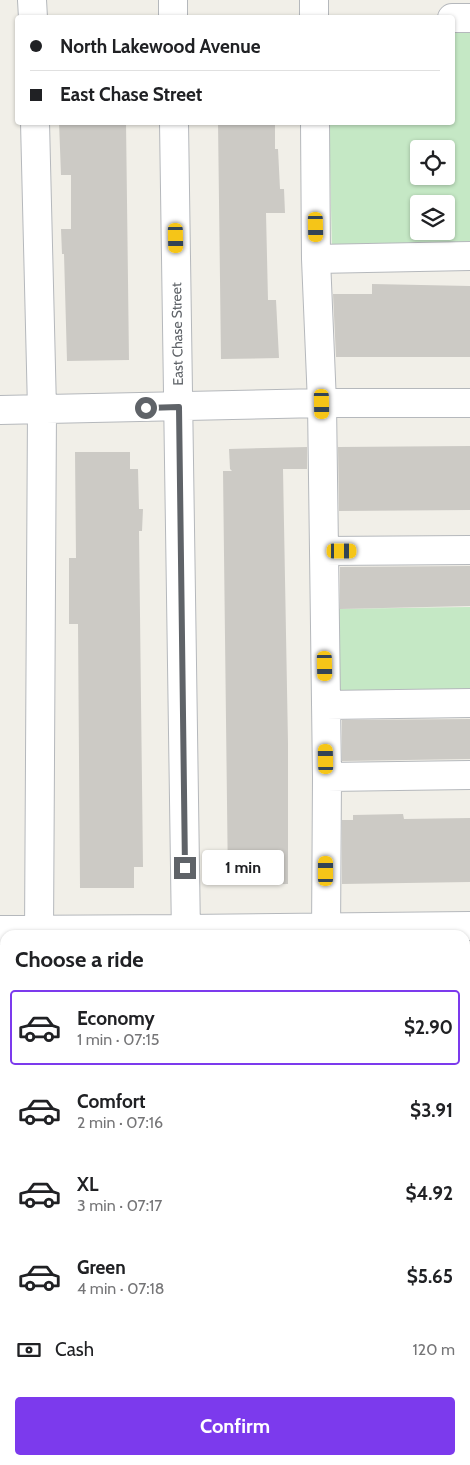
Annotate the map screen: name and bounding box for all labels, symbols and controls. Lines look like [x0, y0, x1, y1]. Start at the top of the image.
text: North Lakewood Avenue [60, 35, 261, 58]
text: East Chase Street [60, 83, 202, 106]
map controls [410, 140, 455, 240]
button: locate [410, 140, 455, 185]
button: layers [410, 195, 455, 240]
car [308, 212, 323, 242]
car [168, 223, 183, 253]
street label: East Chase Street [167, 282, 187, 386]
car [314, 389, 329, 419]
route start [135, 397, 157, 419]
car [327, 544, 357, 559]
car [317, 651, 332, 681]
car [318, 744, 333, 774]
callout: 1 min [202, 850, 285, 886]
car [318, 856, 333, 886]
route end [174, 857, 196, 879]
text: 1 min [225, 858, 261, 877]
text: Choose a ride [15, 946, 144, 973]
icon: car [17, 1005, 62, 1050]
text: Economy [77, 1007, 155, 1030]
text: $2.90 [404, 1016, 453, 1039]
text: 1 min · 07:15 [77, 1030, 159, 1049]
icon: car [17, 1088, 62, 1133]
text: Comfort [77, 1090, 146, 1113]
text: $3.91 [410, 1099, 453, 1122]
text: 2 min · 07:16 [77, 1113, 163, 1132]
icon: car [17, 1171, 62, 1216]
text: XL [77, 1173, 98, 1196]
text: $4.92 [406, 1182, 453, 1205]
text: 3 min · 07:17 [77, 1196, 162, 1215]
icon: car [17, 1254, 62, 1299]
text: Green [77, 1256, 126, 1279]
text: $5.65 [407, 1265, 453, 1288]
text: 4 min · 07:18 [77, 1279, 165, 1298]
icon: cash [15, 1336, 43, 1364]
text: Cash [55, 1338, 94, 1361]
text: 120 m [413, 1340, 455, 1359]
button: Confirm [15, 1397, 455, 1455]

